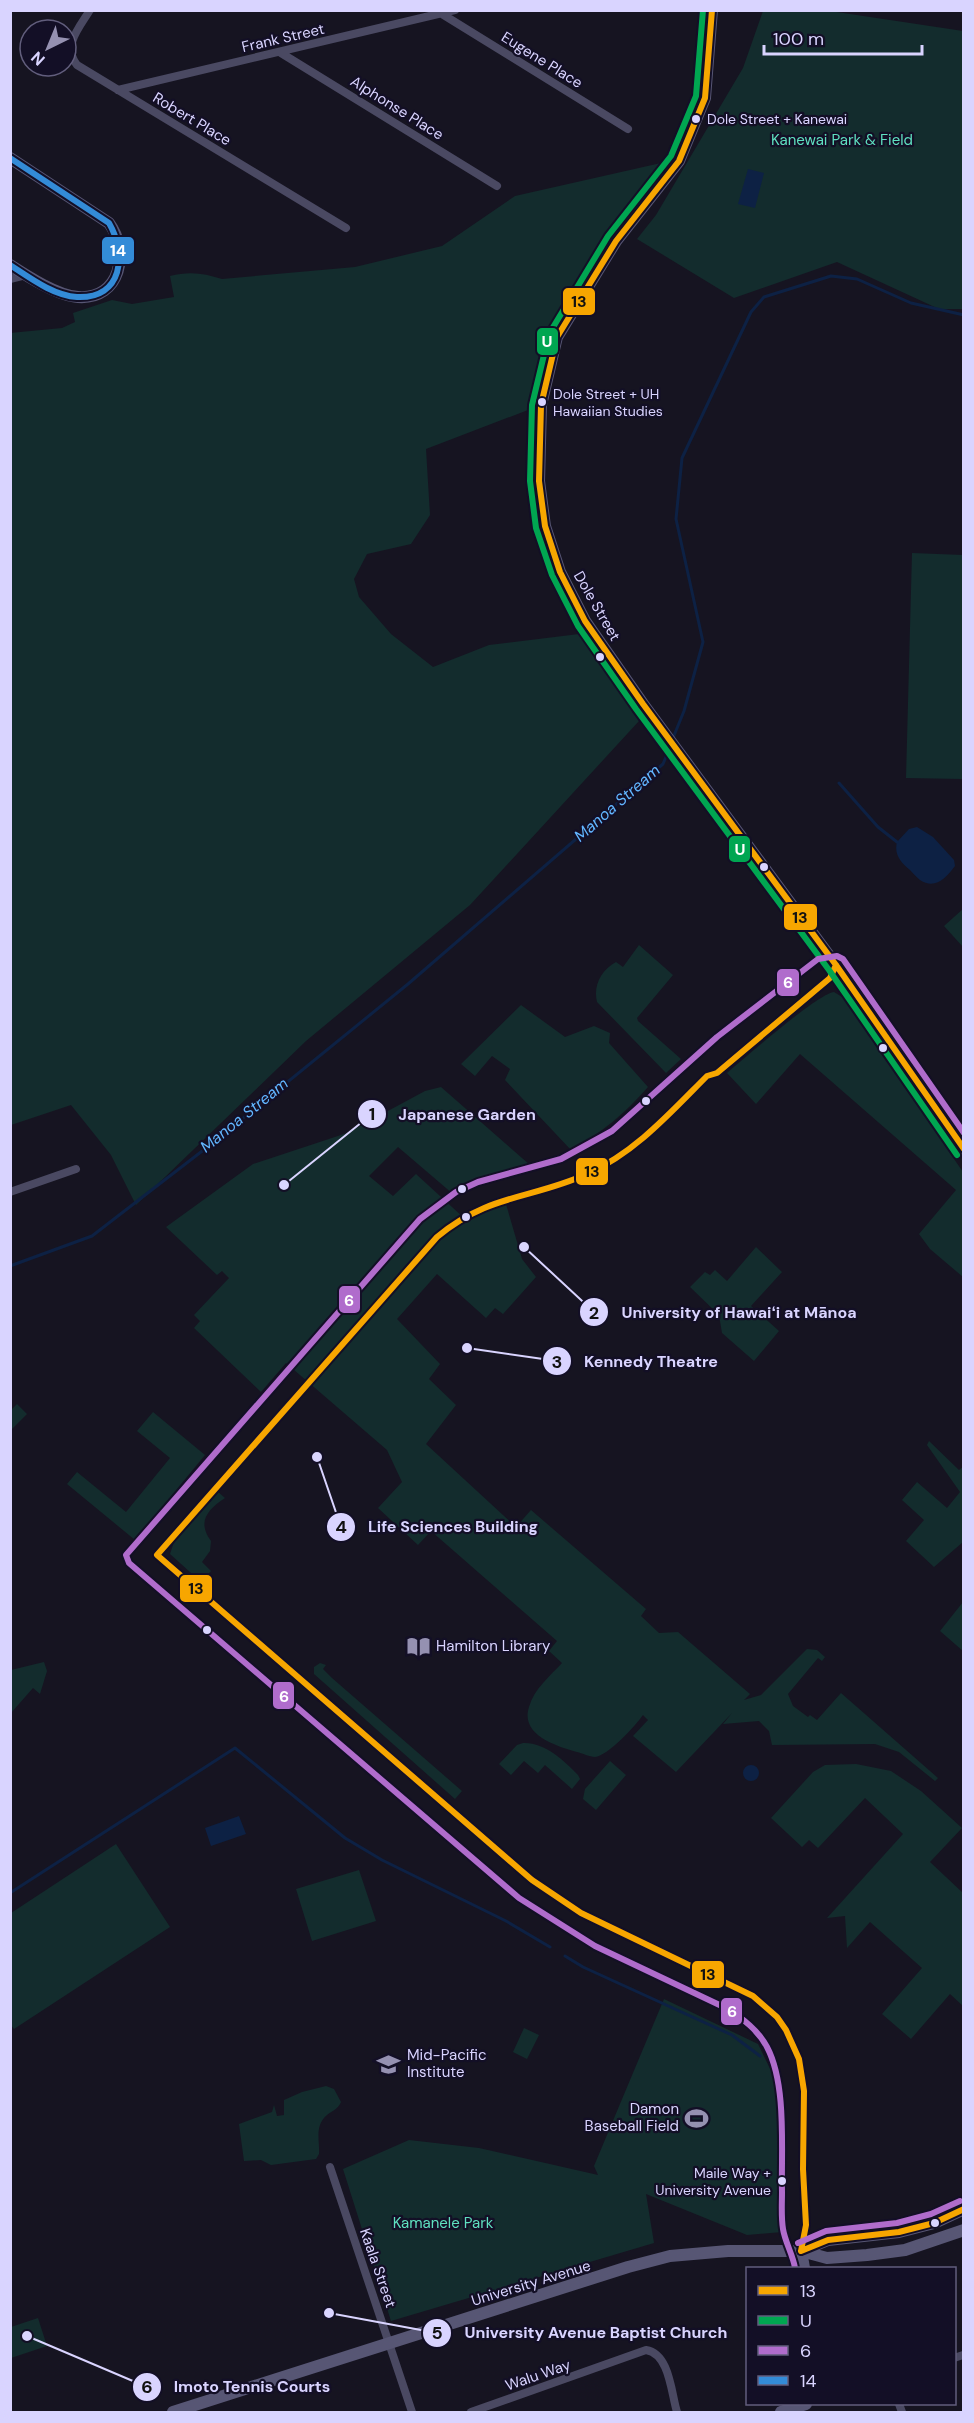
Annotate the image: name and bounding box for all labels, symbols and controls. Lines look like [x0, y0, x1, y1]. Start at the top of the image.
north arrow [18, 18, 78, 78]
scale bar [764, 18, 922, 56]
street label: Frank Street [240, 19, 326, 57]
street label: Eugene Place [498, 27, 586, 93]
text: 100 m [773, 27, 824, 51]
text: N [27, 47, 50, 70]
street label: Alphonse Place [347, 71, 447, 145]
street label: Robert Place [149, 88, 235, 150]
place label: Dole Street + Kanewai [707, 110, 847, 128]
marker: Dole Street + Kanewai [690, 113, 702, 125]
park label: Kanewai Park & Field [771, 130, 913, 150]
line badge: 14 [101, 236, 135, 265]
text: 14 [110, 240, 126, 261]
line badge: 13 [562, 287, 596, 316]
text: 13 [571, 291, 587, 312]
line badge: U [536, 327, 559, 356]
text: U [542, 331, 552, 352]
place label: Dole Street + UH Hawaiian Studies [553, 385, 663, 420]
marker: Dole Street + UH Hawaiian Studies [536, 396, 548, 408]
street label: Dole Street [569, 567, 625, 645]
unlabelled marker [594, 651, 606, 663]
water label: Manoa Stream [569, 760, 665, 846]
line badge: U [728, 835, 751, 863]
text: U [735, 839, 745, 860]
unlabelled marker [758, 861, 770, 873]
line badge: 13 [783, 903, 818, 931]
text: 13 [792, 907, 808, 928]
line badge: 6 [776, 968, 800, 997]
text: 6 [783, 972, 793, 993]
unlabelled marker [877, 1042, 889, 1054]
water label: Manoa Stream [196, 1073, 292, 1157]
unlabelled marker [640, 1095, 652, 1107]
callout: Japanese Garden [357, 1097, 548, 1131]
text: 1 [369, 1102, 375, 1126]
text: Japanese Garden [398, 1104, 536, 1125]
line badge: 13 [575, 1157, 609, 1186]
text: 13 [584, 1161, 600, 1182]
unlabelled marker [456, 1183, 468, 1195]
unlabelled marker [460, 1211, 472, 1223]
line badge: 6 [338, 1285, 361, 1314]
text: 6 [344, 1290, 354, 1311]
callout: University of Hawaiʻi at Mānoa [579, 1295, 868, 1329]
text: 2 [589, 1301, 599, 1325]
text: University of Hawaiʻi at Mānoa [621, 1302, 857, 1323]
callout: Kennedy Theatre [542, 1344, 730, 1378]
text: 3 [552, 1350, 562, 1374]
text: Kennedy Theatre [584, 1351, 718, 1372]
callout: Life Sciences Building [326, 1510, 550, 1544]
text: 4 [335, 1515, 347, 1539]
text: Life Sciences Building [368, 1516, 538, 1537]
line badge: 13 [179, 1574, 213, 1603]
text: 13 [188, 1578, 204, 1599]
unlabelled marker [201, 1624, 213, 1636]
library icon: Hamilton Library [405, 1633, 431, 1659]
place label: Hamilton Library [436, 1636, 551, 1656]
line badge: 6 [272, 1681, 295, 1710]
text: 6 [279, 1686, 289, 1707]
line badge: 13 [691, 1960, 725, 1989]
text: 13 [700, 1964, 716, 1985]
line badge: 6 [720, 1997, 743, 2026]
text: 6 [727, 2001, 737, 2022]
place label: Mid-Pacific Institute [407, 2045, 486, 2082]
school or university icon: Mid-Pacific Institute [376, 2051, 402, 2077]
place label: Damon Baseball Field [585, 2099, 679, 2136]
sports icon: Damon Baseball Field [684, 2105, 710, 2131]
place label: Maile Way + University Avenue [655, 2164, 771, 2199]
marker: Maile Way + University Avenue [776, 2175, 788, 2187]
park label: Kamanele Park [393, 2213, 494, 2233]
unlabelled marker [929, 2217, 941, 2229]
street label: Kaala Street [355, 2226, 401, 2310]
street label: University Avenue [469, 2255, 593, 2311]
legend [746, 2267, 956, 2405]
text: 13 [800, 2279, 816, 2303]
text: U [800, 2309, 812, 2333]
callout: University Avenue Baptist Church [422, 2316, 739, 2350]
text: 5 [431, 2321, 443, 2345]
text: University Avenue Baptist Church [465, 2322, 727, 2343]
text: 6 [800, 2339, 811, 2363]
street label: Walu Way [503, 2354, 574, 2396]
text: 14 [800, 2369, 817, 2393]
callout: Imoto Tennis Courts [132, 2370, 342, 2404]
text: 6 [141, 2375, 153, 2399]
text: Imoto Tennis Courts [174, 2376, 330, 2397]

